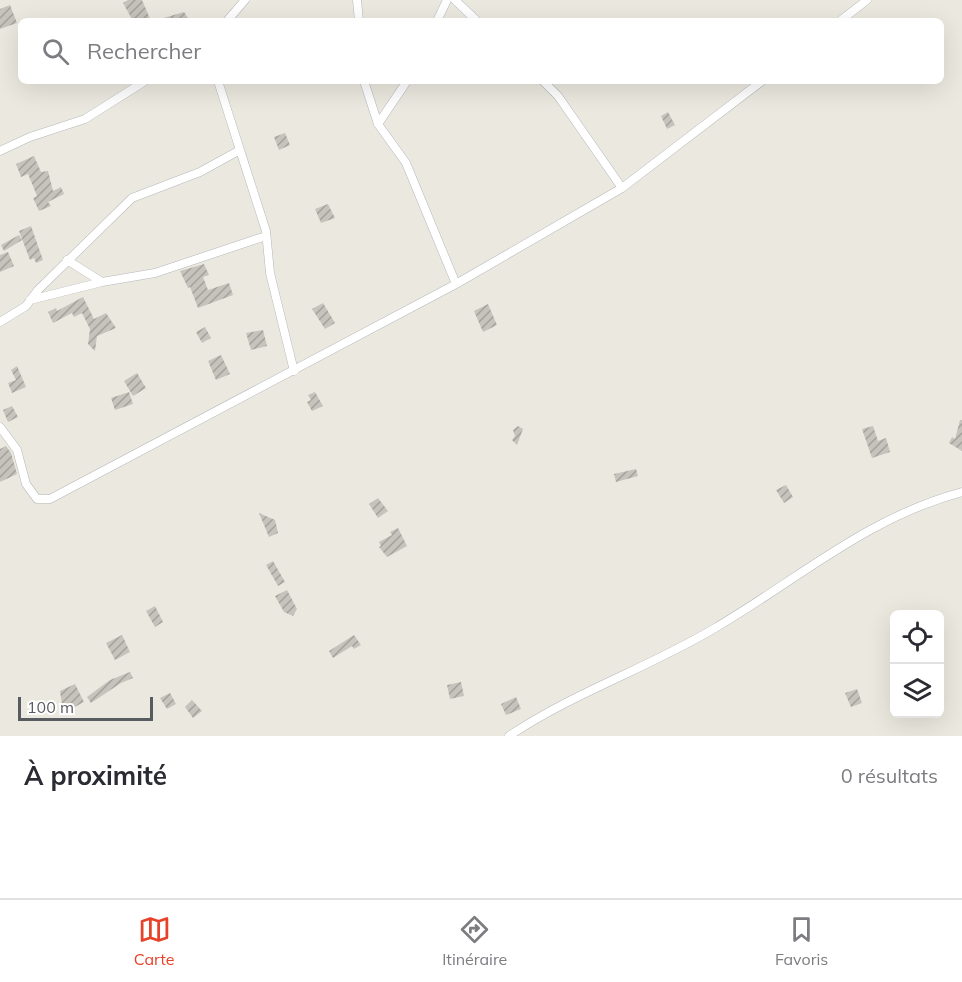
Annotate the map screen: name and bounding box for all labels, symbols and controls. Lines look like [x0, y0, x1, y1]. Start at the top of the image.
search box [18, 18, 944, 84]
icon: search [39, 35, 72, 68]
text: Rechercher [87, 37, 201, 65]
map controls [890, 610, 944, 718]
button: locate [890, 610, 944, 664]
button: layers [890, 664, 944, 718]
scale bar [18, 694, 153, 722]
text: 100 m [27, 697, 74, 717]
text: À proximité [24, 759, 167, 792]
text: 0 résultats [841, 763, 938, 788]
tab: Carte [134, 913, 175, 969]
tab: Itinéraire [442, 913, 507, 969]
tab: Favoris [775, 913, 828, 969]

